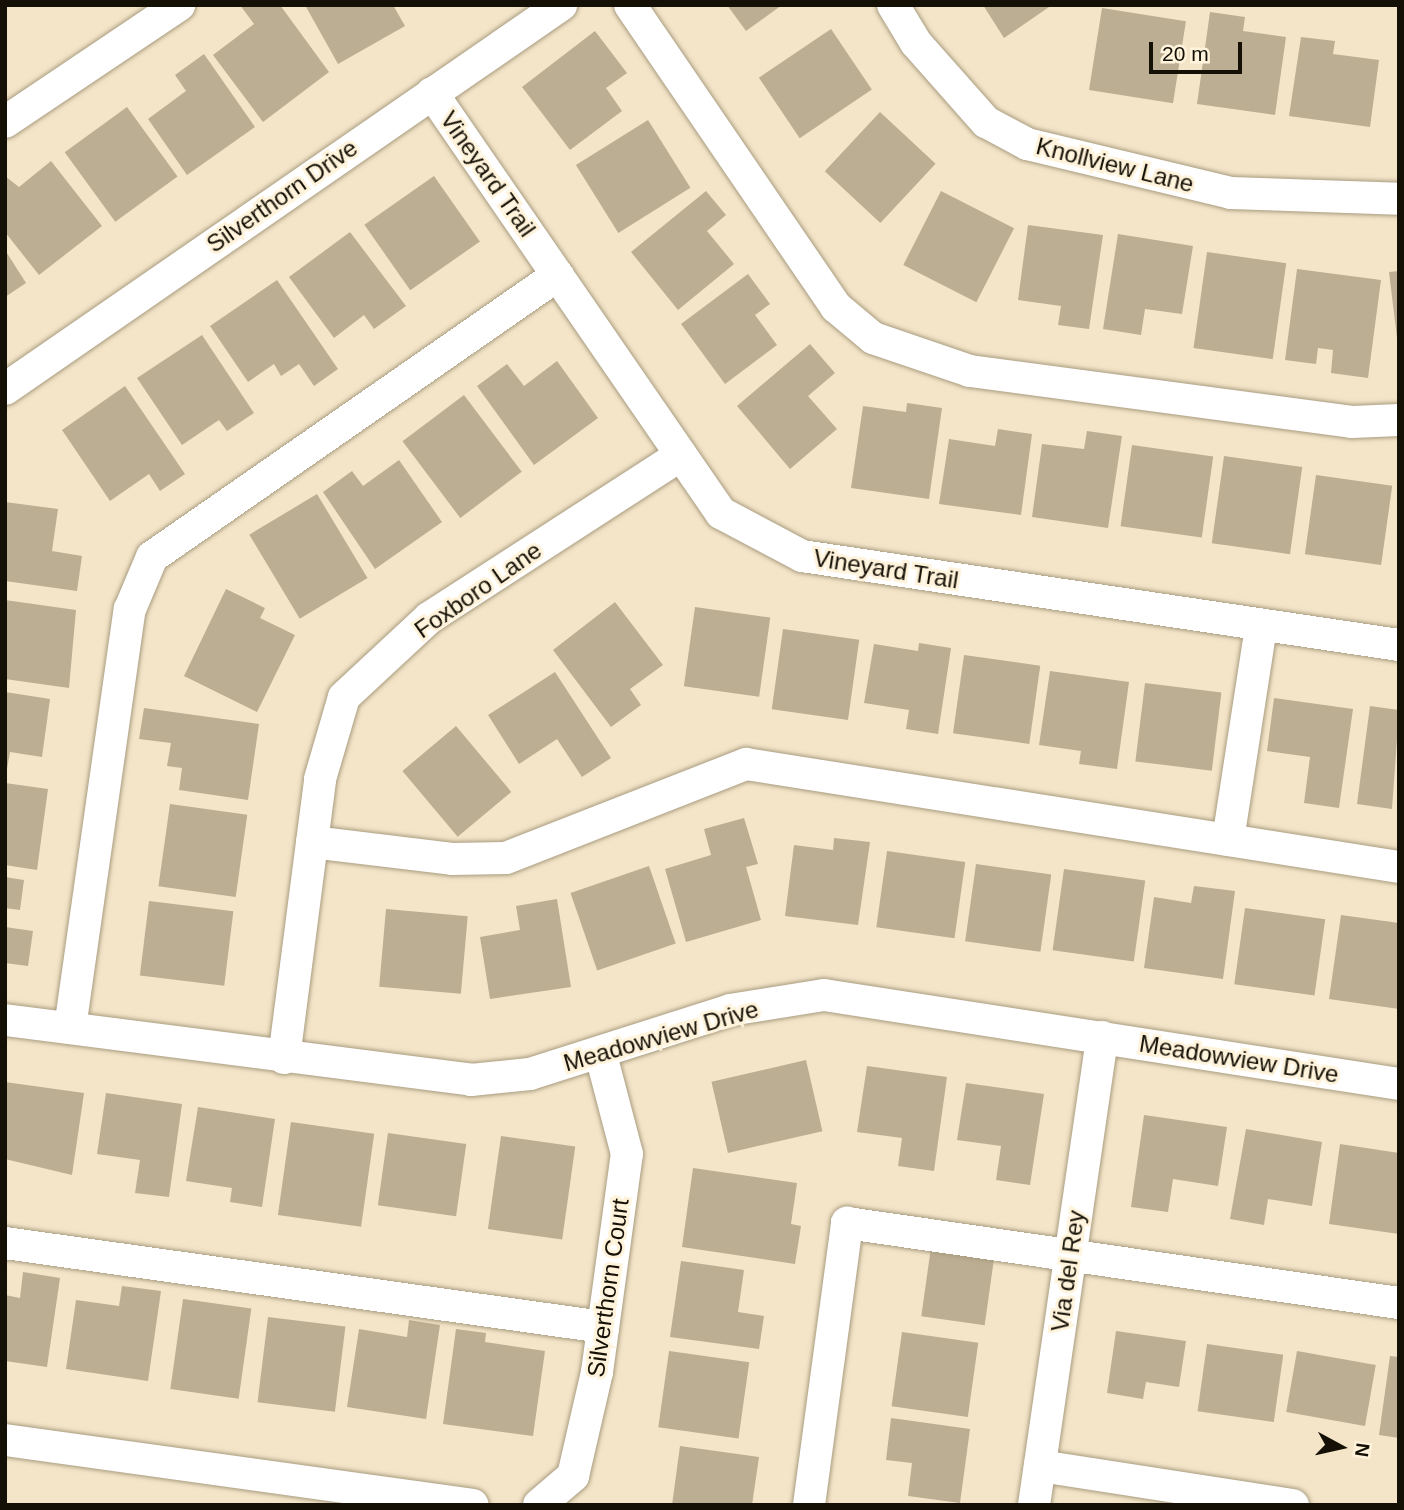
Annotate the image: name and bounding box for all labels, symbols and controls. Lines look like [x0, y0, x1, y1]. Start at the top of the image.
scale bar [1152, 28, 1245, 72]
text: 20 m [1162, 42, 1209, 65]
street label: Vineyard Trail [434, 106, 542, 242]
street label: Knollview Lane [1033, 132, 1197, 198]
street label: Silverthorn Drive [201, 133, 363, 259]
street label: Foxboro Lane [409, 536, 547, 644]
street label: Vineyard Trail [811, 543, 961, 595]
street label: Meadowview Drive [560, 994, 762, 1078]
street label: Meadowview Drive [1137, 1029, 1341, 1089]
street label: Silverthorn Court [581, 1197, 635, 1379]
street label: Via del Rey [1045, 1208, 1091, 1334]
north arrow [1306, 1412, 1376, 1482]
text: N [1351, 1442, 1374, 1458]

